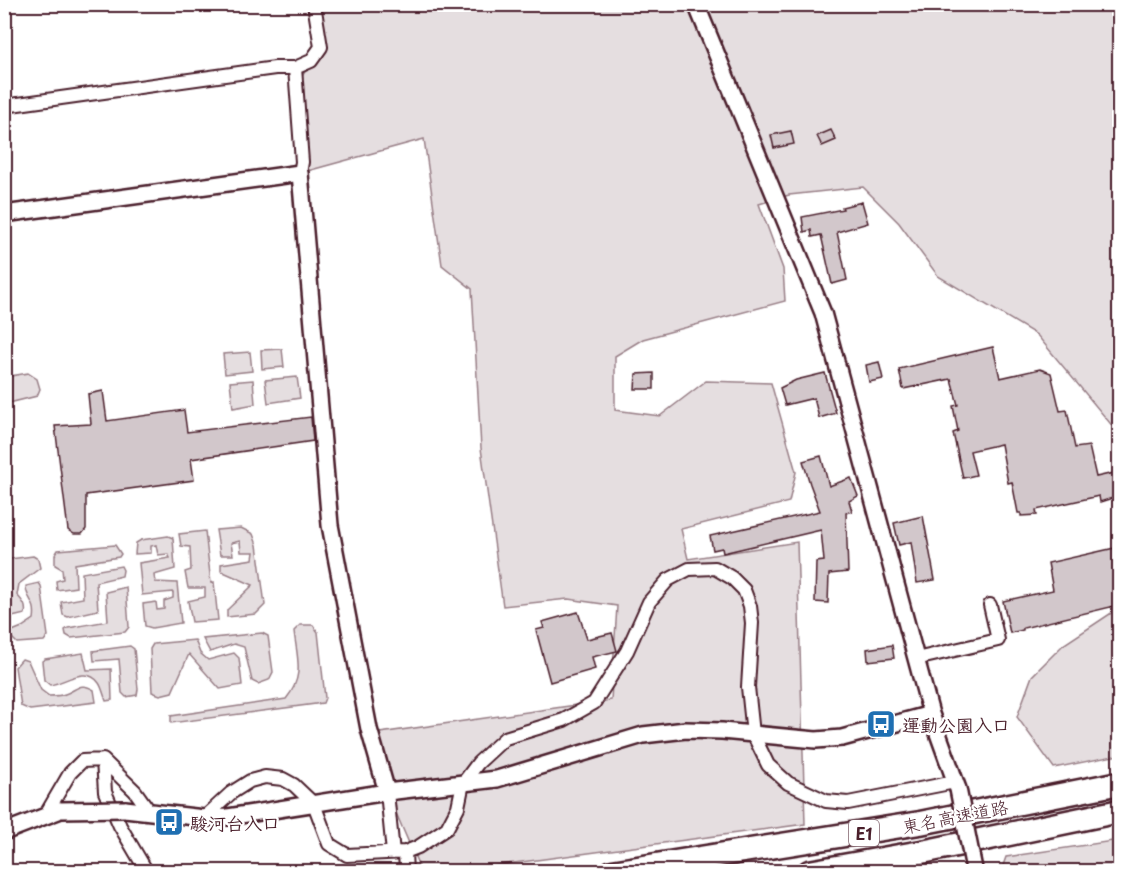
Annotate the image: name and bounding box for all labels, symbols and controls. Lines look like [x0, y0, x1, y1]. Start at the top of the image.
bus stop icon: 運動公園入口 [865, 708, 897, 740]
place label: 運動公園入口 [902, 711, 1010, 738]
street label: 東名高速道路 [899, 792, 1011, 840]
bus stop icon: 駿河台入口 [153, 806, 185, 838]
place label: 駿河台入口 [190, 809, 280, 836]
road number: E1 [849, 820, 879, 846]

